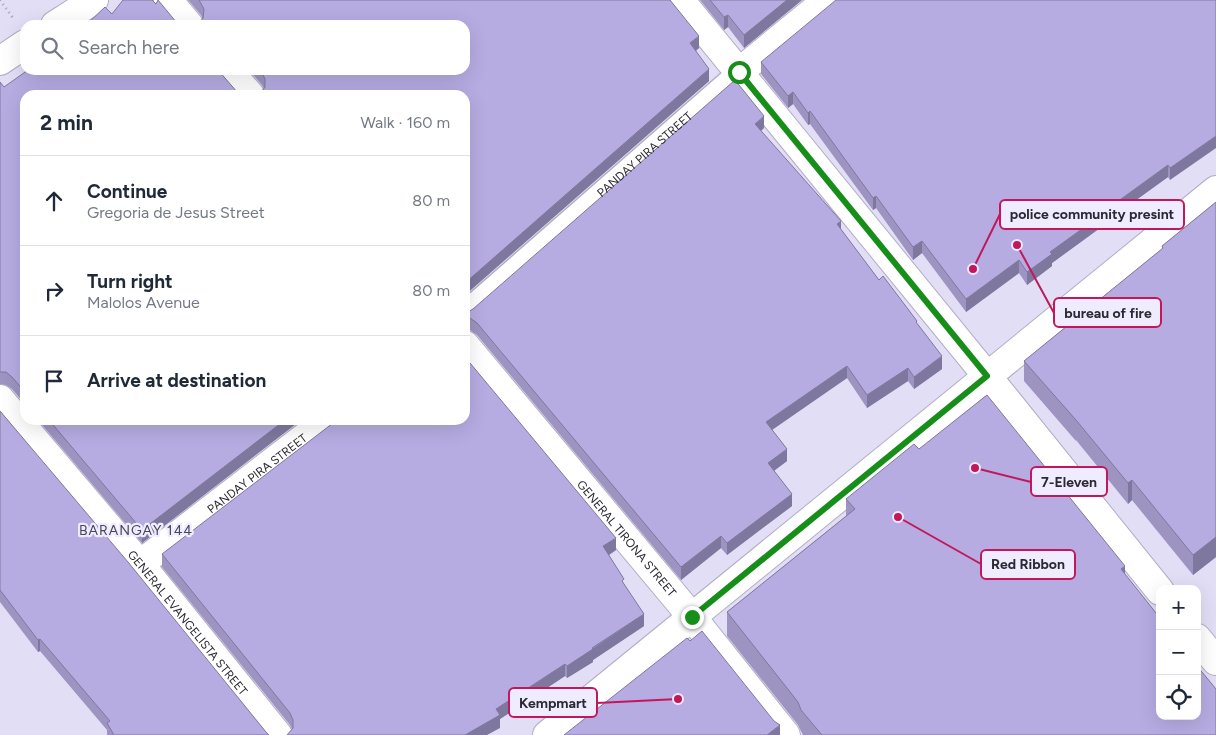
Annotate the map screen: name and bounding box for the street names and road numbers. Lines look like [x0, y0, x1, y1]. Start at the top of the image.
street label: PANDAY PIRA STREET [594, 109, 696, 200]
street label: PANDAY PIRA STREET [205, 431, 310, 516]
street label: GENERAL TIRONA STREET [574, 478, 679, 600]
street label: GENERAL EVANGELISTA STREET [125, 548, 250, 698]

